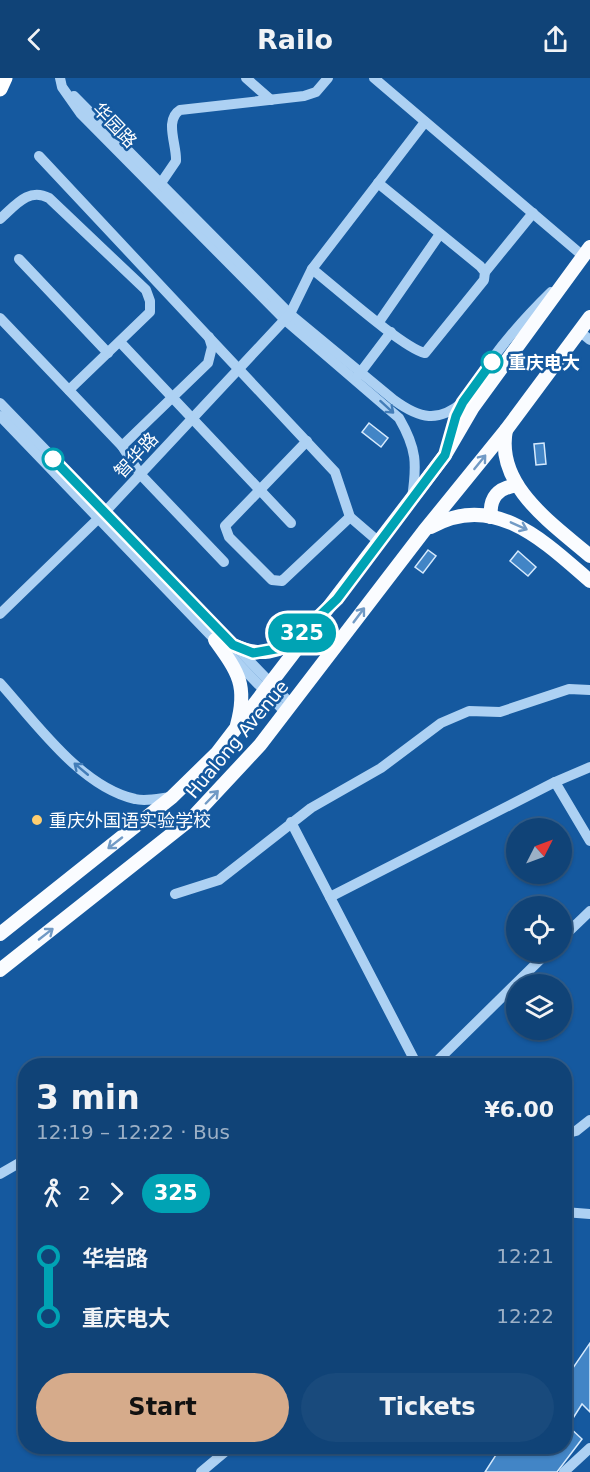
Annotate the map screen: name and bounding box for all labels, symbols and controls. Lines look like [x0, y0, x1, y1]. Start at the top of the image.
icon: back [18, 23, 51, 56]
icon: share [539, 23, 572, 56]
text: Railo [257, 24, 333, 55]
street label: 华园路 [89, 98, 141, 152]
marker: 重庆电大 [481, 351, 503, 373]
place label: 重庆电大 [508, 352, 580, 373]
one-way arrow [379, 400, 394, 414]
street label: 智华路 [110, 428, 162, 482]
unlabelled marker [42, 448, 64, 470]
one-way arrow [473, 454, 486, 470]
one-way arrow [509, 521, 527, 533]
one-way arrow [352, 608, 365, 624]
line badge: 325 [268, 614, 336, 652]
text: 325 [280, 621, 324, 645]
street label: Hualong Avenue [182, 676, 292, 802]
one-way arrow [74, 762, 89, 776]
one-way arrow [205, 789, 220, 804]
place label: 重庆外国语实验学校 [49, 810, 211, 831]
marker: 重庆外国语实验学校 [30, 813, 44, 827]
north arrow [506, 818, 572, 884]
map controls [506, 818, 572, 1040]
one-way arrow [107, 836, 123, 849]
button: locate [506, 896, 572, 962]
one-way arrow [38, 927, 54, 940]
button: layers [506, 974, 572, 1040]
text: 3 min [36, 1078, 140, 1117]
text: ¥6.00 [484, 1097, 554, 1122]
text: 12:19 – 12:22 · Bus [36, 1120, 230, 1144]
icon: walk [36, 1177, 69, 1210]
icon: forward [100, 1177, 133, 1210]
text: 2 [78, 1181, 91, 1205]
text: 325 [154, 1181, 198, 1205]
text: 12:21 [496, 1244, 554, 1268]
text: 华岩路 [82, 1246, 148, 1271]
text: 12:22 [496, 1304, 554, 1328]
text: 重庆电大 [82, 1306, 170, 1331]
button: Start [36, 1373, 289, 1442]
button: Tickets [301, 1373, 554, 1442]

